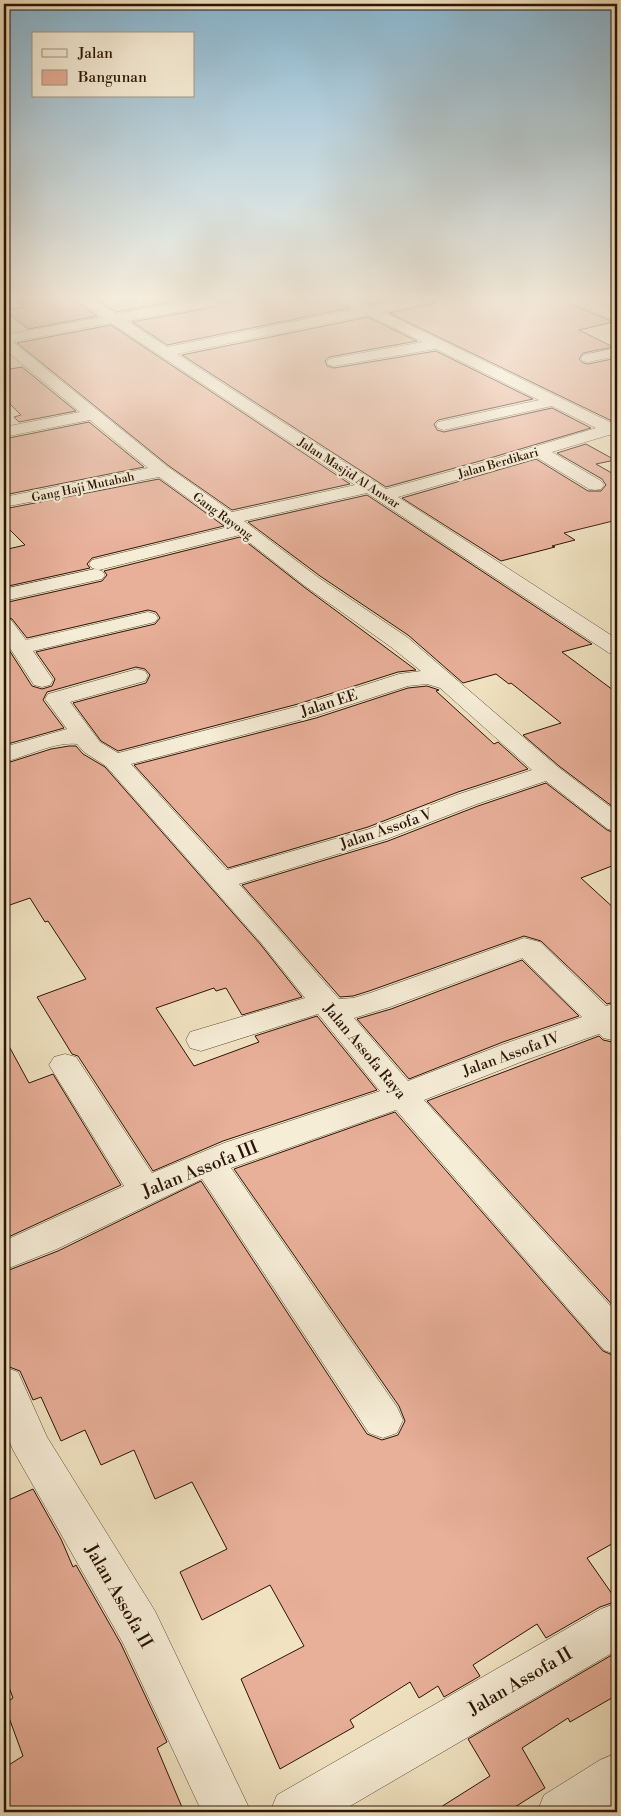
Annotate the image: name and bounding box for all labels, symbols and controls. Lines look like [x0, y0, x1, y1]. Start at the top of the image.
legend [32, 32, 195, 98]
text: Jalan [77, 44, 113, 63]
text: Bangunan [77, 68, 147, 87]
street label: Jalan Masjid Al Anwar [294, 434, 403, 512]
street label: Jalan Berdikari [455, 445, 540, 482]
street label: Gang Haji Mutabah [30, 469, 136, 506]
street label: Gang Rayong [190, 489, 256, 544]
street label: Jalan EE [297, 685, 360, 722]
street label: Jalan Assofa V [337, 805, 435, 854]
street label: Jalan Assofa Raya [319, 999, 410, 1103]
street label: Jalan Assofa IV [459, 1028, 563, 1081]
street label: Jalan Assofa III [138, 1136, 262, 1204]
street label: Jalan Assofa II [79, 1539, 158, 1653]
street label: Jalan Assofa II [463, 1642, 577, 1721]

